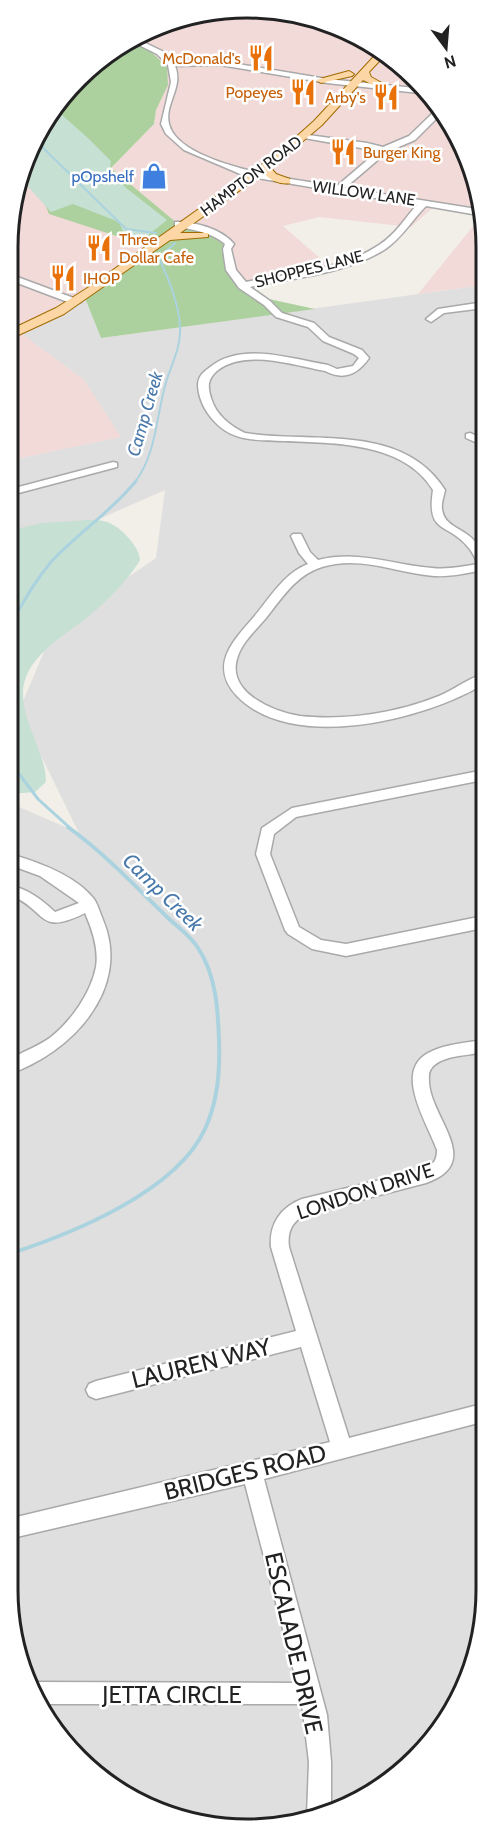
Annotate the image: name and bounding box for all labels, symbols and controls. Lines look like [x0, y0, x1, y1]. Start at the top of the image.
north arrow [416, 18, 476, 78]
restaurant icon: McDonald's [246, 43, 276, 73]
place label: McDonald's [162, 49, 241, 68]
text: N [442, 51, 458, 73]
restaurant icon: Popeyes [288, 77, 318, 107]
restaurant icon: Arby's [371, 82, 401, 112]
place label: Popeyes [225, 83, 283, 102]
place label: Arby's [325, 88, 366, 107]
street label: HAMPTON ROAD [197, 132, 305, 220]
restaurant icon: Burger King [328, 137, 358, 167]
place label: Burger King [363, 143, 441, 162]
shop icon: pOpshelf [139, 161, 169, 191]
place label: pOpshelf [72, 167, 135, 186]
street label: WILLOW LANE [311, 176, 417, 210]
place label: Three Dollar Cafe [119, 230, 194, 267]
restaurant icon: Three Dollar Cafe [84, 233, 114, 263]
street label: SHOPPES LANE [253, 246, 365, 292]
restaurant icon: IHOP [48, 263, 78, 293]
place label: IHOP [83, 269, 120, 288]
water label: Camp Creek [122, 368, 168, 459]
water label: Camp Creek [118, 848, 209, 937]
street label: LONDON DRIVE [294, 1158, 436, 1224]
street label: LAUREN WAY [128, 1332, 274, 1394]
street label: BRIDGES ROAD [161, 1438, 329, 1506]
street label: ESCALADE DRIVE [259, 1549, 329, 1737]
street label: JETTA CIRCLE [101, 1680, 242, 1709]

